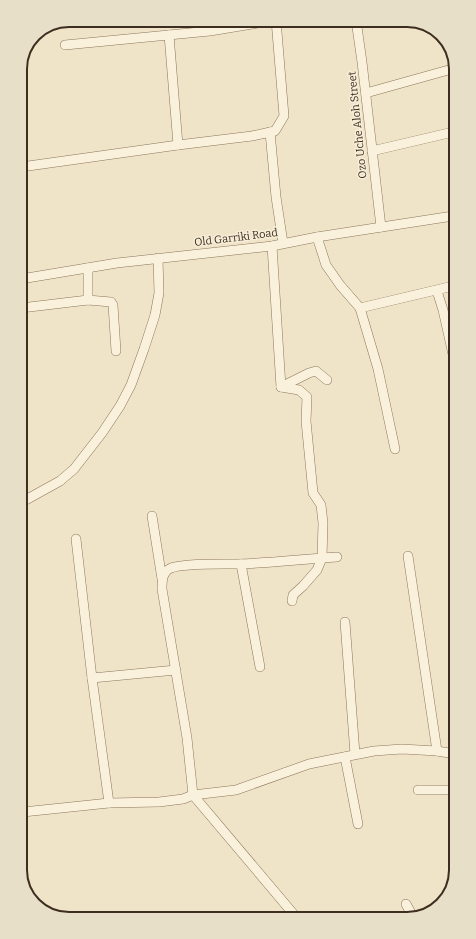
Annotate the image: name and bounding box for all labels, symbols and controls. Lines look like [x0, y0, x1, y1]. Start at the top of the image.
street label: Ozo Uche Aloh Street [345, 71, 370, 179]
street label: Old Garriki Road [194, 226, 279, 249]

